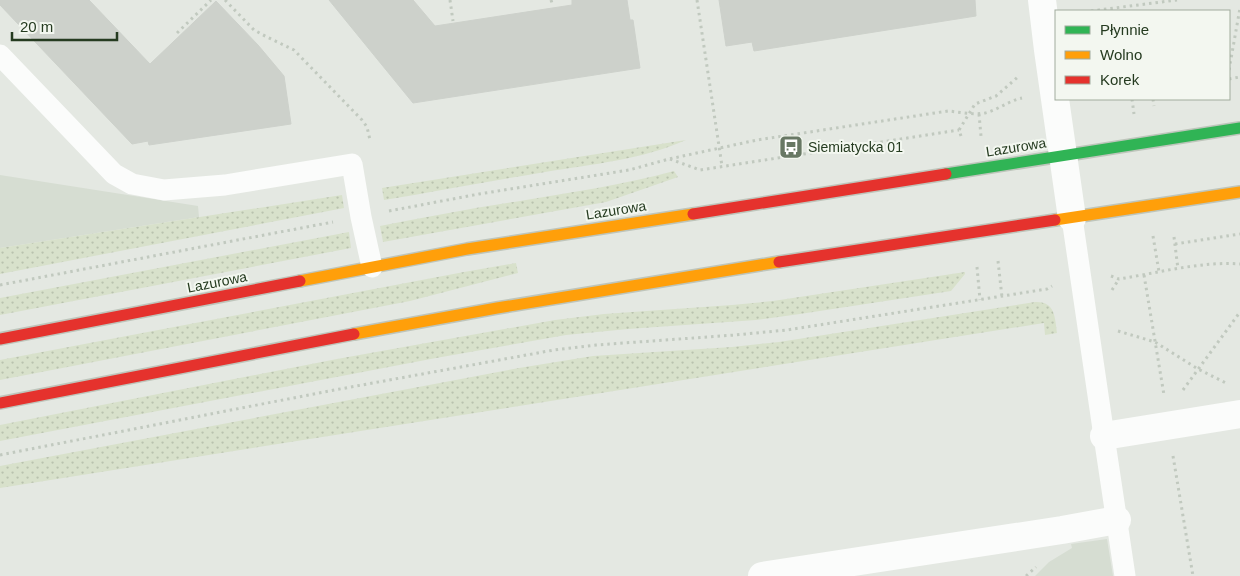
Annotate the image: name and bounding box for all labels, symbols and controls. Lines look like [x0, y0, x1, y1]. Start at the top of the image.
scale bar [12, 10, 118, 42]
legend [1055, 10, 1230, 100]
text: 20 m [20, 18, 53, 35]
text: Płynnie [1100, 21, 1149, 38]
text: Wolno [1100, 46, 1142, 63]
text: Korek [1100, 71, 1140, 88]
bus stop icon: Siemiatycka 01 [778, 134, 804, 160]
street label: Lazurowa [985, 134, 1047, 160]
place label: Siemiatycka 01 [808, 139, 903, 155]
street label: Lazurowa [585, 197, 647, 223]
street label: Lazurowa [186, 268, 249, 296]

